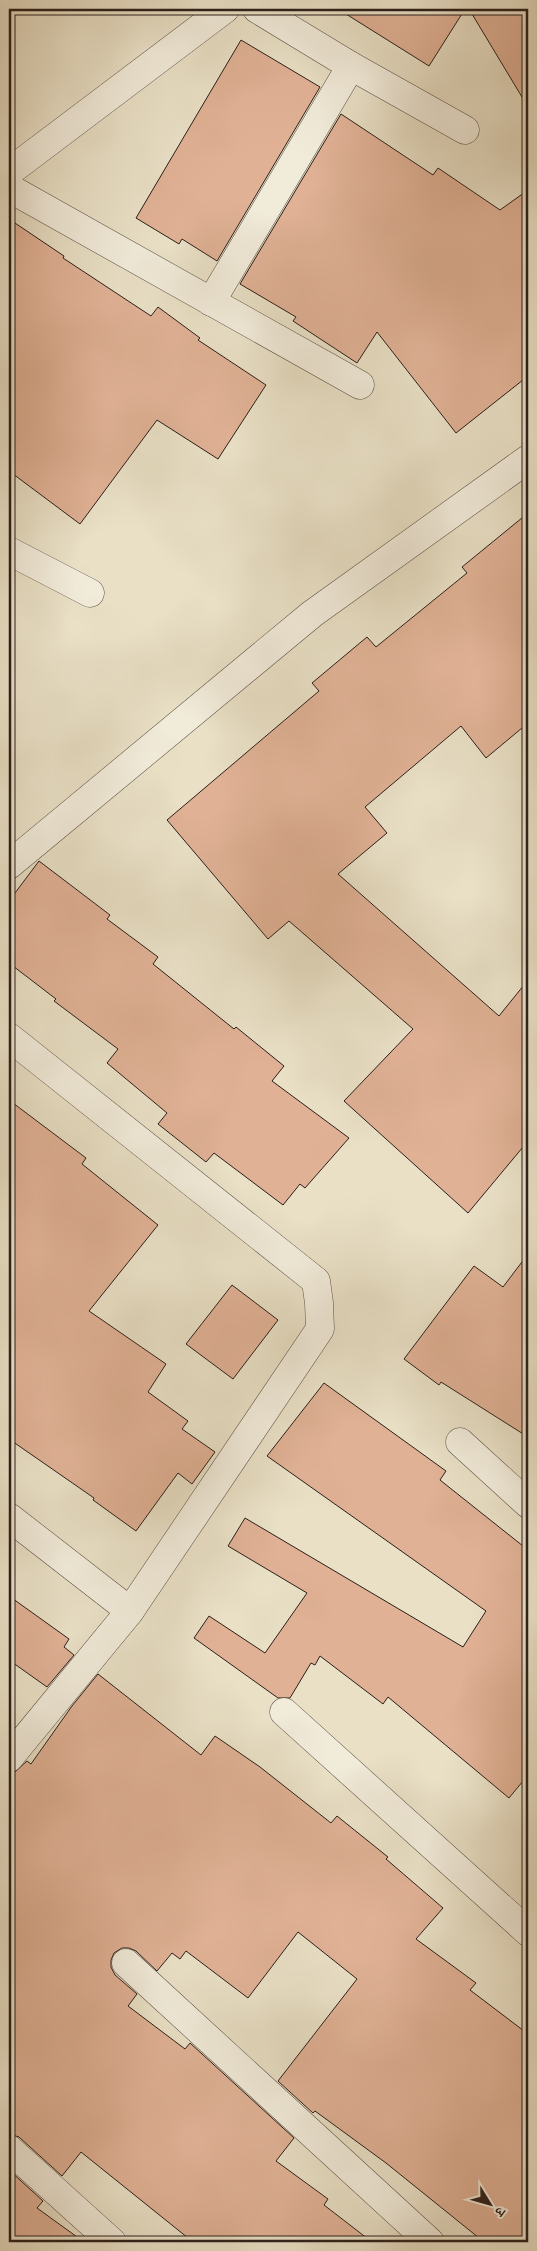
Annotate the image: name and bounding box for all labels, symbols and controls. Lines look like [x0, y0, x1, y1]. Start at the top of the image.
north arrow [464, 2178, 514, 2228]
text: उ [490, 2202, 510, 2220]

